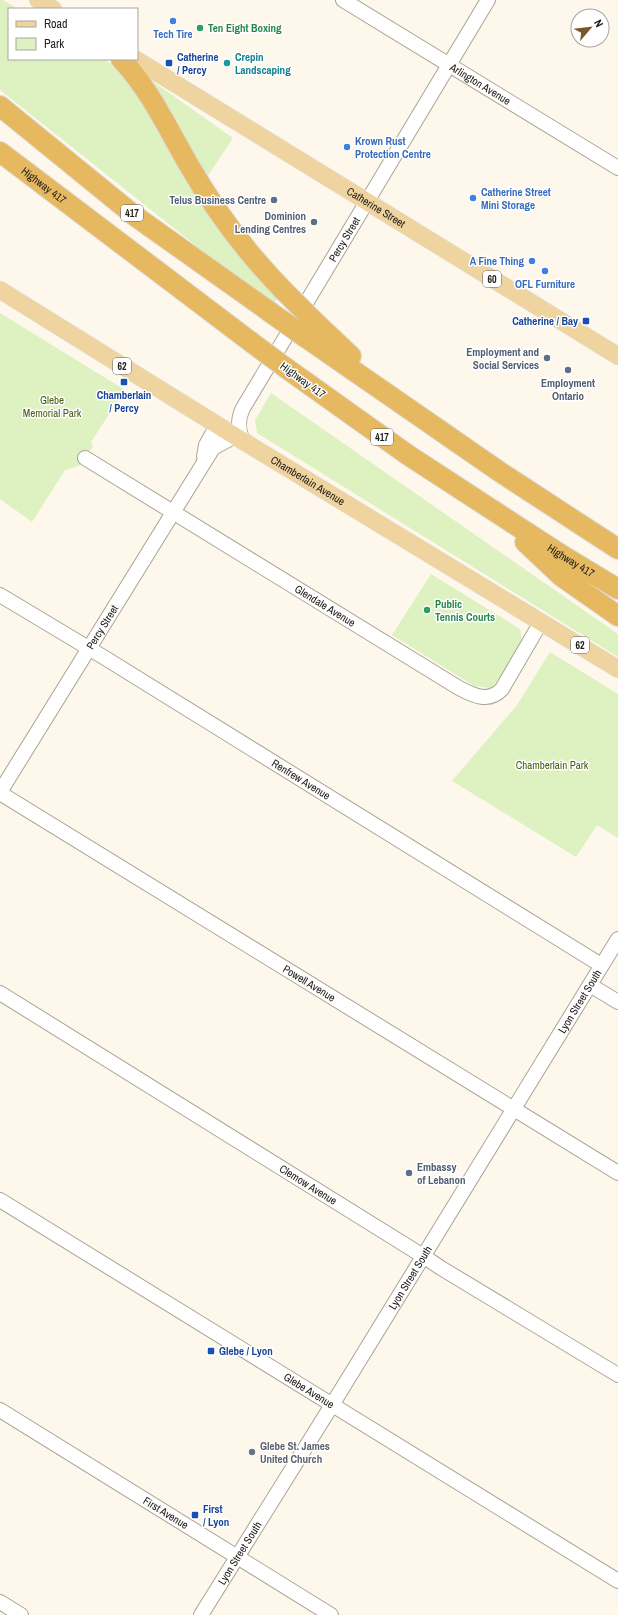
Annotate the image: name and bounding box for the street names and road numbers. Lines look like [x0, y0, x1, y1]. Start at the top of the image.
street label: Arlington Avenue [447, 60, 513, 108]
street label: Highway 417 [19, 164, 69, 207]
street label: Catherine Street [344, 184, 408, 231]
road number: 417 [121, 205, 143, 221]
street label: Percy Street [325, 214, 363, 264]
road number: 60 [483, 271, 501, 287]
road number: 62 [113, 358, 131, 374]
street label: Highway 417 [278, 359, 328, 401]
road number: 417 [371, 429, 393, 445]
street label: Chamberlain Avenue [268, 453, 348, 508]
street label: Highway 417 [545, 541, 597, 580]
street label: Glendale Avenue [292, 582, 358, 630]
street label: Percy Street [83, 602, 121, 652]
road number: 62 [571, 637, 589, 653]
street label: Renfrew Avenue [269, 756, 333, 803]
street label: Powell Avenue [280, 962, 338, 1005]
street label: Lyon Street South [555, 967, 604, 1036]
street label: Clemow Avenue [277, 1162, 340, 1208]
street label: Lyon Street South [385, 1243, 435, 1312]
street label: Glebe Avenue [281, 1370, 337, 1411]
street label: First Avenue [141, 1493, 191, 1532]
street label: Lyon Street South [215, 1519, 265, 1587]

